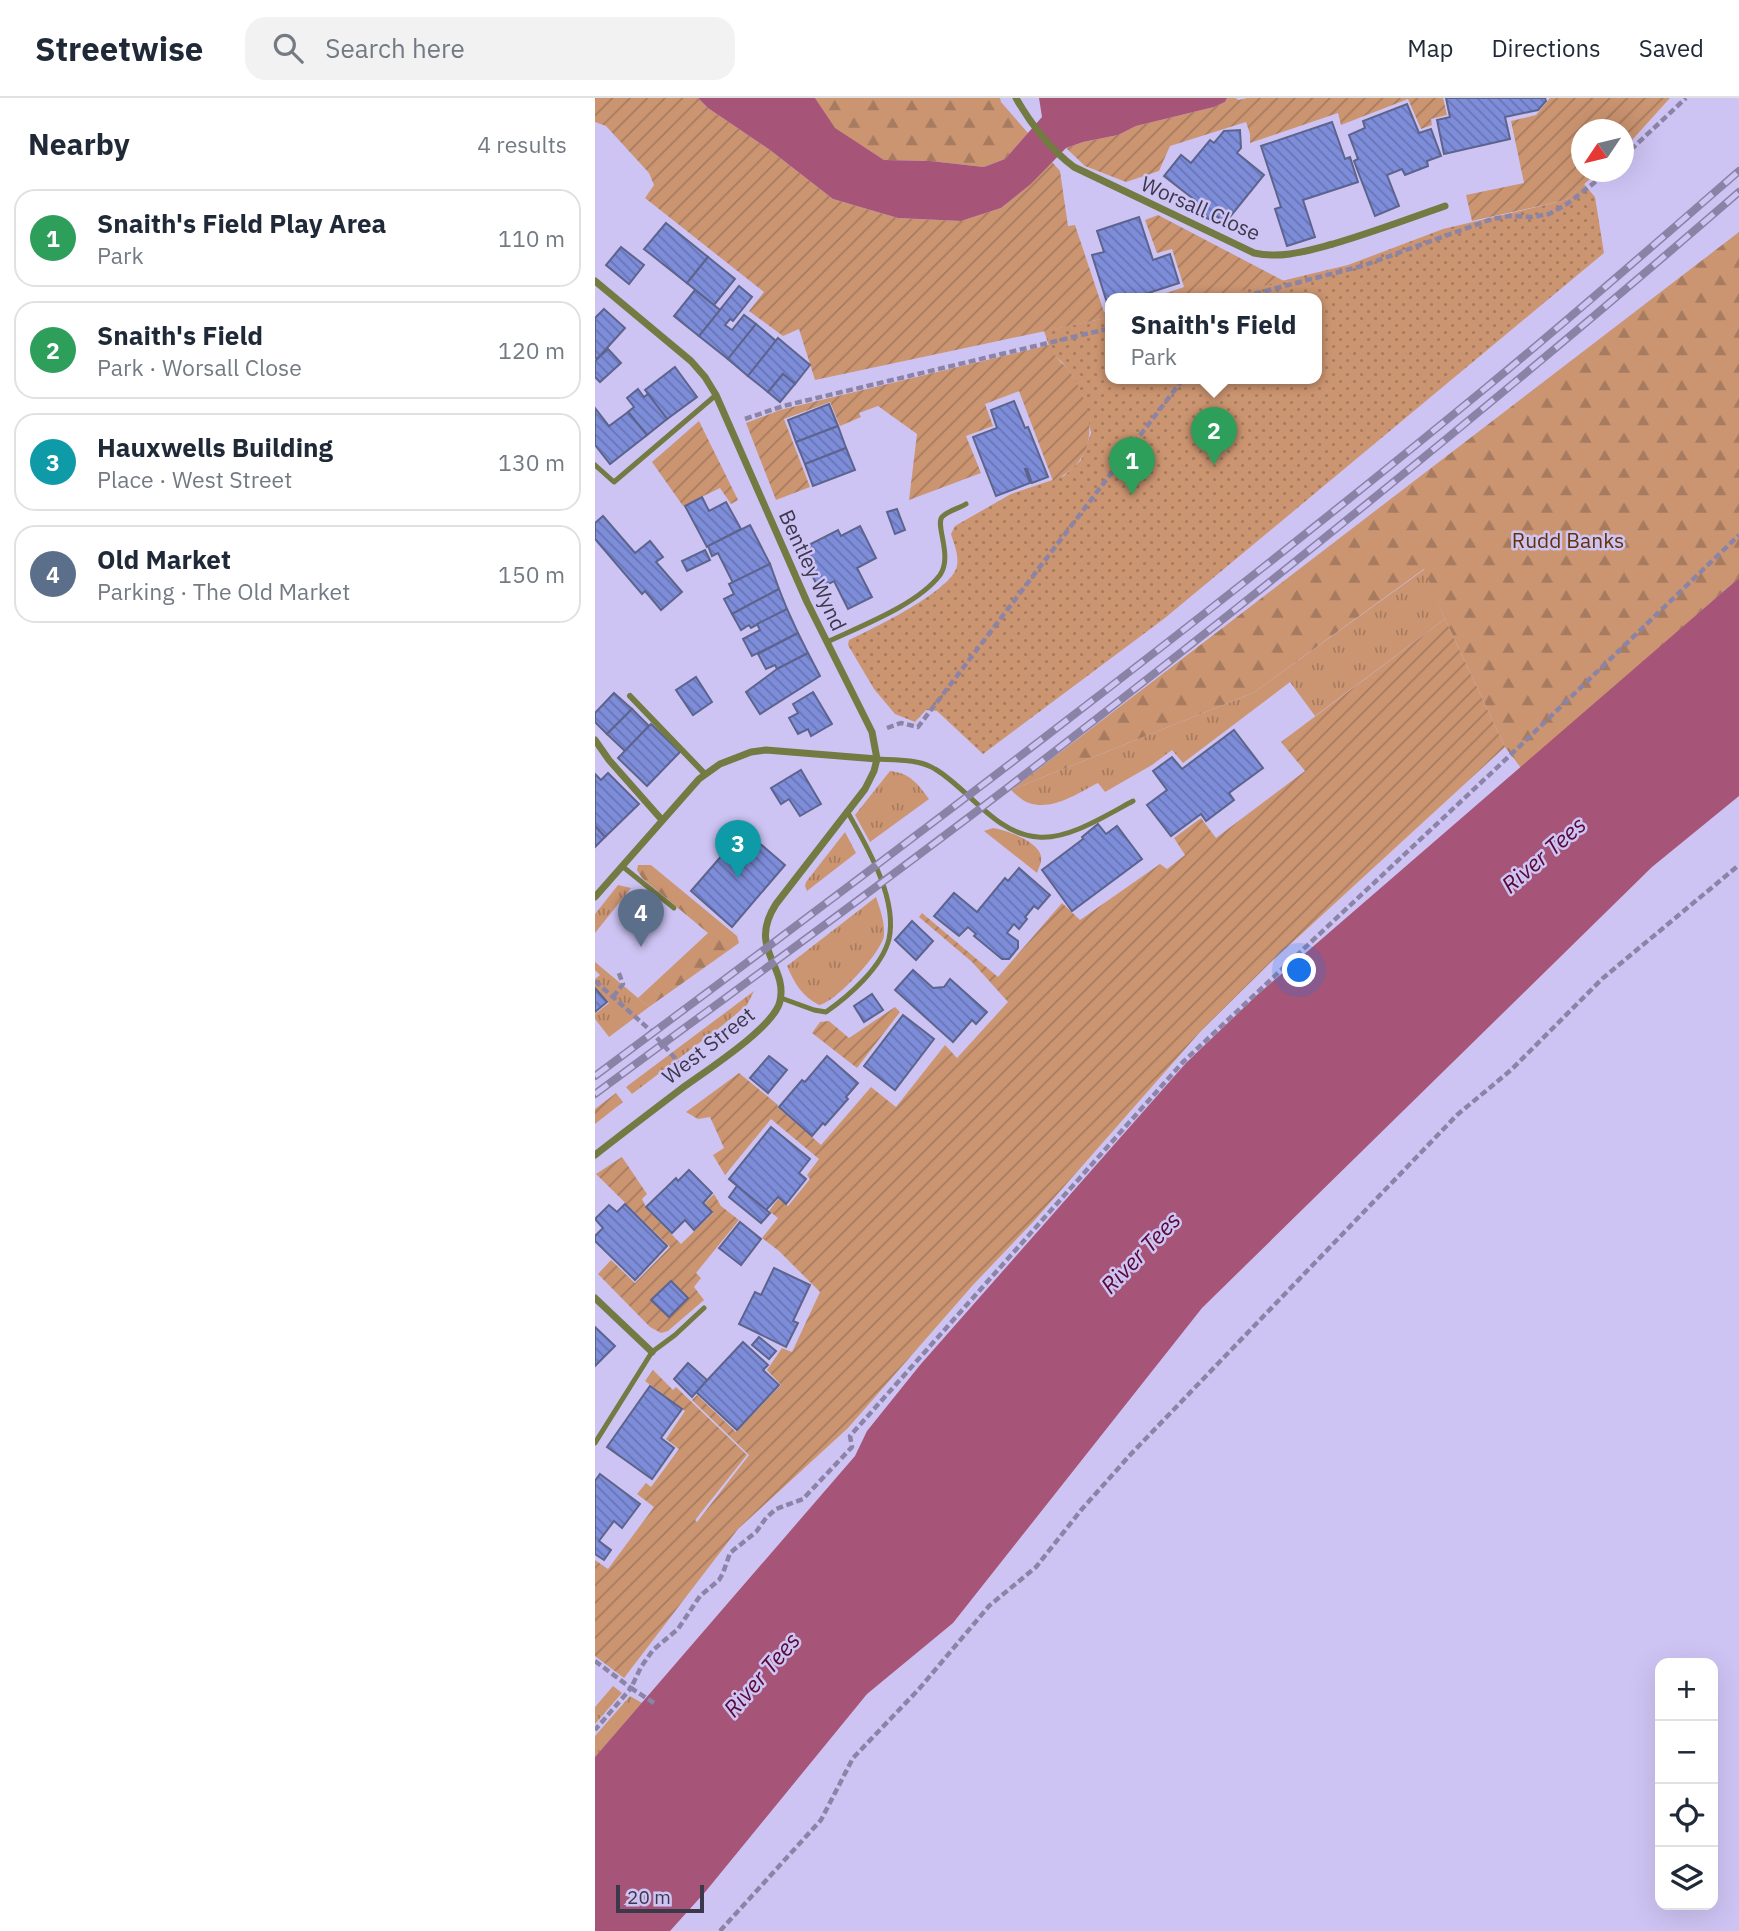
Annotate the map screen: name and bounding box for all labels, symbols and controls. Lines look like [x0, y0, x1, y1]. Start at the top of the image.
search box [245, 17, 735, 80]
text: Streetwise [35, 27, 203, 70]
icon: search [269, 29, 307, 67]
text: Search here [325, 31, 465, 65]
text: Map [1407, 32, 1453, 64]
text: Directions [1491, 32, 1601, 64]
text: Saved [1639, 32, 1704, 64]
north arrow [1571, 119, 1634, 182]
text: Nearby [28, 124, 130, 163]
text: 4 results [477, 129, 567, 159]
street label: Worsall Close [1137, 169, 1265, 247]
text: Snaith's Field Play Area [97, 206, 386, 240]
text: 1 [46, 223, 60, 253]
text: 110 m [498, 223, 565, 253]
text: Park [97, 240, 144, 270]
popup [1105, 293, 1322, 384]
text: Snaith's Field [1130, 307, 1297, 341]
text: Snaith's Field [97, 318, 263, 352]
text: 2 [46, 335, 60, 365]
text: 120 m [498, 335, 565, 365]
text: Park [1130, 341, 1177, 371]
text: Park · Worsall Close [97, 352, 302, 382]
pin: 2 [1191, 407, 1237, 465]
text: Hauxwells Building [97, 430, 333, 464]
pin: 1 [1109, 437, 1155, 495]
text: 3 [46, 447, 60, 477]
text: 130 m [498, 447, 565, 477]
text: Place · West Street [97, 464, 292, 494]
street label: Bentley Wynd [773, 505, 853, 635]
park label: Rudd Banks [1512, 526, 1624, 554]
text: Old Market [97, 542, 231, 576]
text: 4 [46, 559, 60, 589]
text: 150 m [498, 559, 565, 589]
text: Parking · The Old Market [97, 576, 350, 606]
water label: River Tees [1494, 809, 1592, 899]
pin: 3 [715, 820, 761, 878]
pin: 4 [618, 889, 664, 947]
your location [1282, 953, 1316, 987]
street label: West Street [656, 1000, 760, 1090]
water label: River Tees [1094, 1205, 1186, 1299]
water label: River Tees [716, 1625, 806, 1723]
map controls [1655, 1658, 1718, 1910]
button: + [1655, 1658, 1718, 1721]
button: − [1655, 1721, 1718, 1784]
button: locate [1655, 1784, 1718, 1847]
button: layers [1655, 1847, 1718, 1910]
scale bar [616, 1882, 703, 1914]
text: 20 m [627, 1885, 671, 1909]

